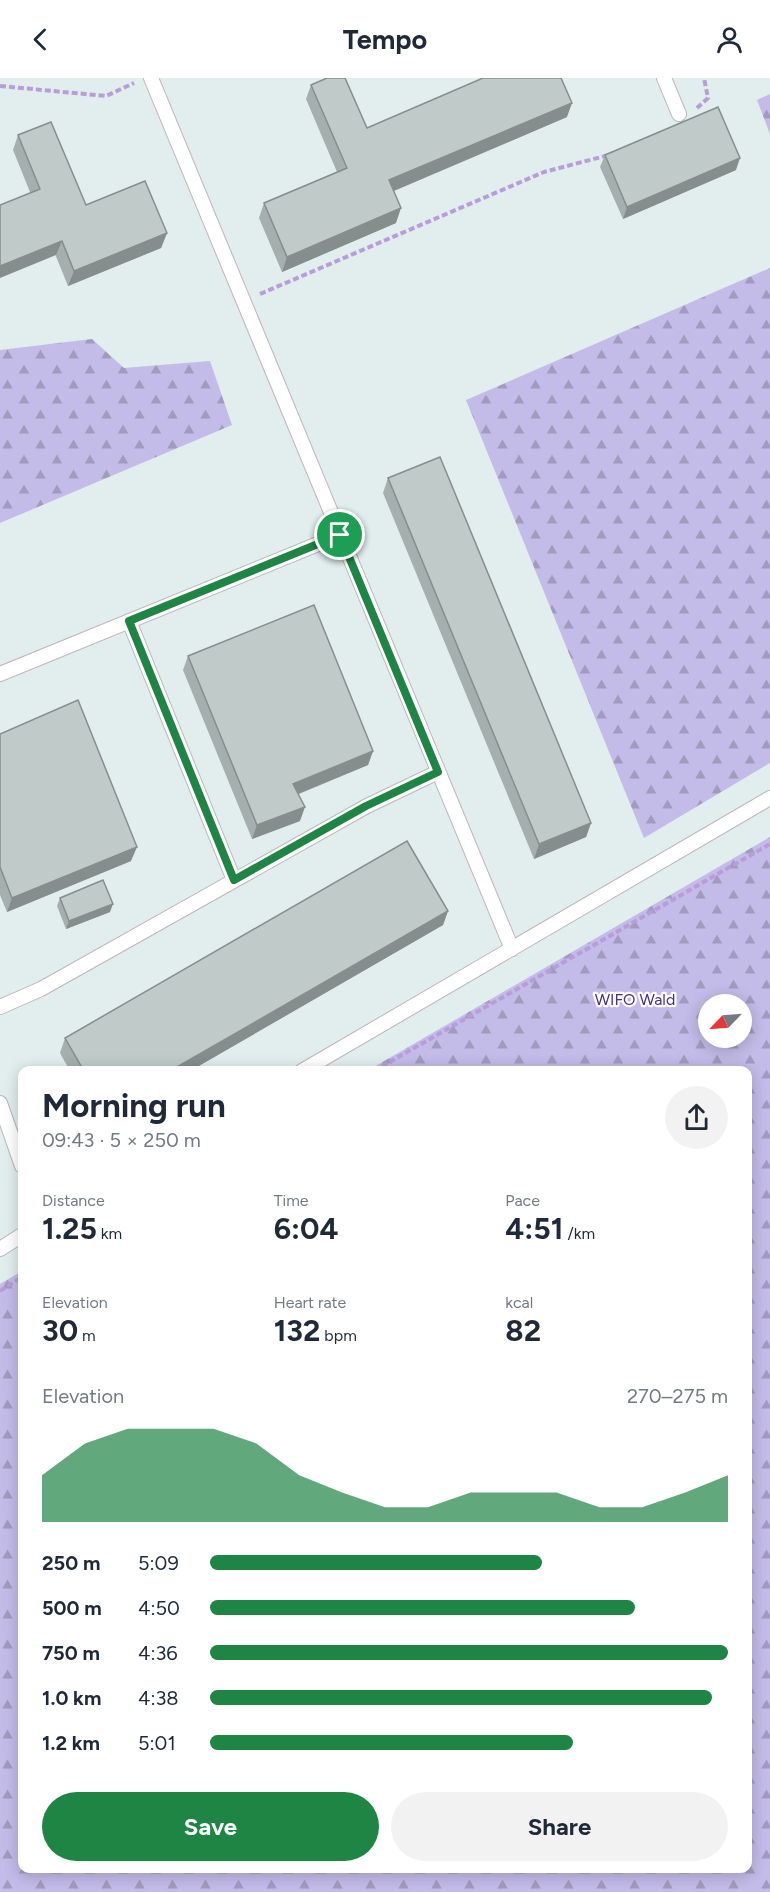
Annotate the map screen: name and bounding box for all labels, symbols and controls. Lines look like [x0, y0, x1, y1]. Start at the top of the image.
icon: back [24, 23, 57, 56]
text: Tempo [343, 23, 427, 56]
icon: person [713, 23, 746, 56]
pin [314, 509, 365, 560]
icon: arrive [323, 518, 356, 551]
park label: WIFO Wald [595, 990, 675, 1009]
north arrow [698, 994, 752, 1048]
map controls [698, 994, 752, 1048]
text: Morning run [42, 1086, 226, 1125]
button: share [665, 1086, 728, 1149]
text: 09:43 · 5 × 250 m [42, 1128, 201, 1152]
text: Distance [42, 1191, 105, 1210]
text: Time [274, 1191, 309, 1210]
text: Pace [505, 1191, 540, 1210]
text: 1.25 [42, 1210, 97, 1247]
text: 6:04 [274, 1210, 339, 1247]
text: 4:51 [505, 1210, 563, 1247]
text: km [97, 1224, 122, 1243]
text: /km [563, 1224, 595, 1243]
text: Elevation [42, 1293, 108, 1312]
text: Heart rate [274, 1293, 346, 1312]
text: kcal [505, 1293, 533, 1312]
text: 30 [42, 1312, 78, 1349]
text: 132 [274, 1312, 320, 1349]
text: 82 [505, 1312, 541, 1349]
text: m [78, 1326, 96, 1345]
text: bpm [320, 1326, 357, 1345]
text: Elevation [42, 1384, 124, 1408]
text: 270–275 m [627, 1384, 728, 1408]
text: 250 m [42, 1551, 100, 1575]
text: 5:09 [138, 1551, 179, 1575]
text: 500 m [42, 1596, 102, 1620]
text: 4:50 [138, 1596, 180, 1620]
text: 750 m [42, 1641, 100, 1665]
text: 4:36 [138, 1641, 178, 1665]
text: 1.0 km [42, 1686, 101, 1710]
text: 4:38 [138, 1686, 179, 1710]
text: 1.2 km [42, 1731, 100, 1755]
text: 5:01 [138, 1731, 176, 1755]
button: Save [42, 1792, 379, 1861]
button: Share [391, 1792, 728, 1861]

